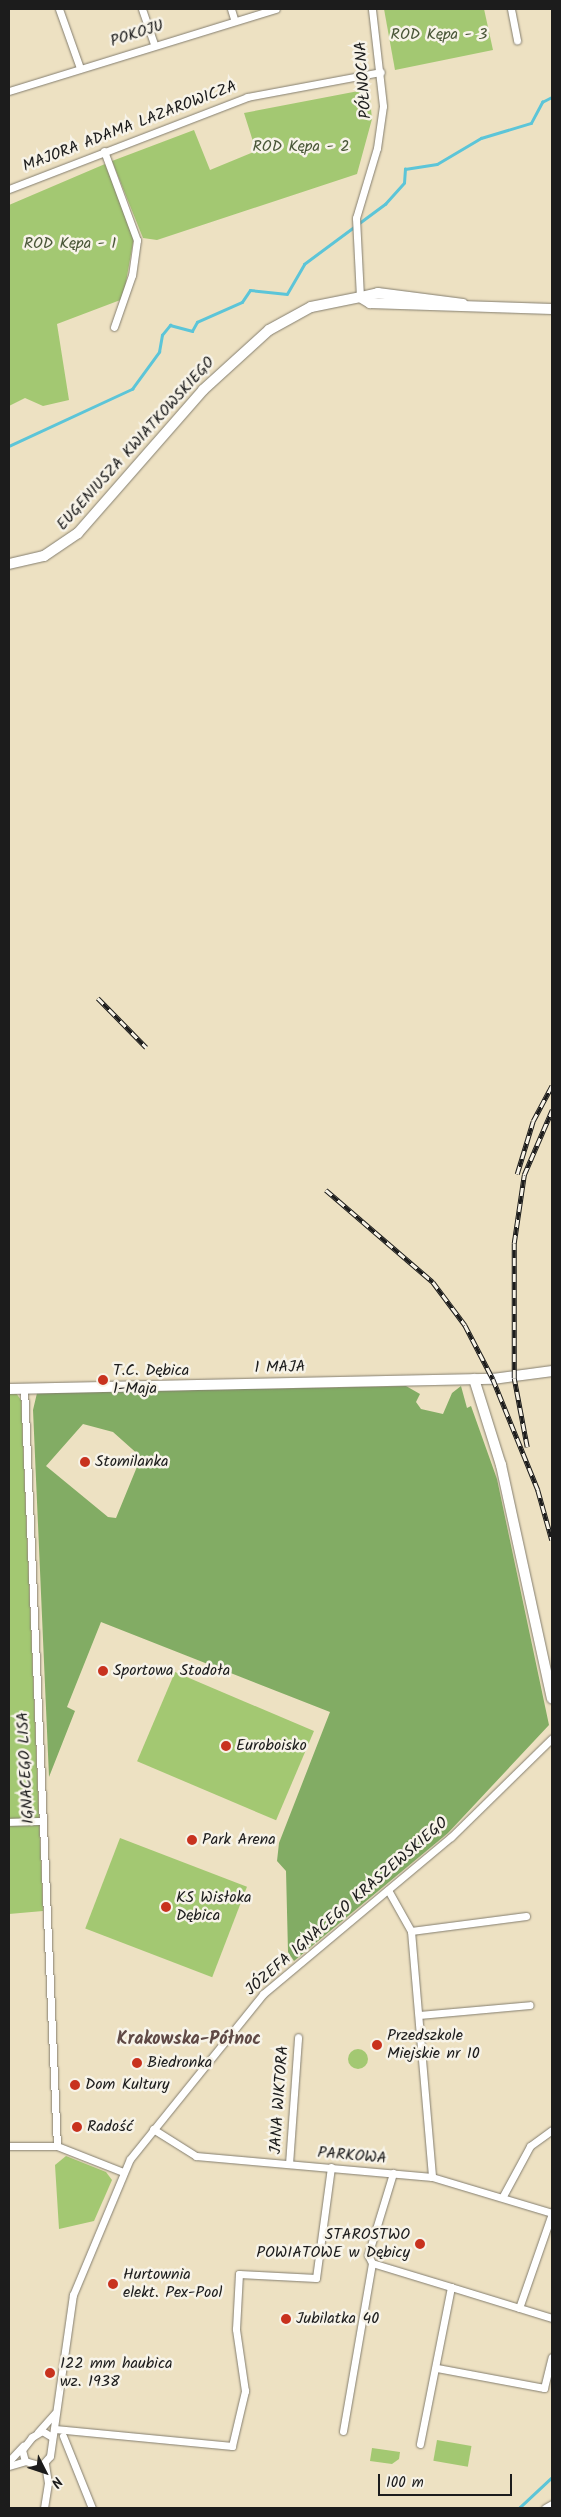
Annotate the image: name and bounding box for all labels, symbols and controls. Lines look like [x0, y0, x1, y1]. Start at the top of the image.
street label: POKOJU [108, 16, 166, 52]
park label: ROD Kępa - 3 [391, 25, 487, 45]
street label: PÓŁNOCNA [352, 41, 376, 119]
street label: MAJORA ADAMA LAZAROWICZA [20, 77, 240, 177]
park label: ROD Kępa - 2 [253, 137, 349, 157]
park label: ROD Kępa - 1 [24, 234, 116, 254]
street label: EUGENIUSZA KWIATKOWSKIEGO [53, 353, 219, 535]
street label: 1 MAJA [254, 1358, 306, 1378]
place label: T.C. Dębica 1-Maja [113, 1361, 189, 1399]
marker: T.C. Dębica 1-Maja [97, 1374, 109, 1386]
place label: Stomilanka [95, 1452, 168, 1472]
marker: Stomilanka [79, 1456, 91, 1468]
place label: Sportowa Stodoła [113, 1661, 230, 1681]
marker: Sportowa Stodoła [97, 1665, 109, 1677]
street label: IGNACEGO LISA [13, 1711, 39, 1825]
place label: Euroboisko [236, 1736, 307, 1756]
marker: Euroboisko [220, 1740, 232, 1752]
street label: JÓZEFA IGNACEGO KRASZEWSKIEGO [242, 1814, 452, 2000]
place label: Park Arena [202, 1830, 276, 1850]
marker: Park Arena [186, 1834, 198, 1846]
place label: KS Wisłoka Dębica [176, 1888, 252, 1926]
marker: KS Wisłoka Dębica [160, 1901, 172, 1913]
place label: Przedszkole Miejskie nr 10 [387, 2026, 480, 2064]
district label: Krakowska-Północ [117, 2029, 261, 2051]
marker: Przedszkole Miejskie nr 10 [371, 2039, 383, 2051]
street label: JANA WIKTORA [267, 2045, 293, 2155]
place label: Biedronka [147, 2053, 212, 2073]
marker: Biedronka [131, 2057, 143, 2069]
place label: Dom Kultury [85, 2075, 169, 2095]
marker: Dom Kultury [69, 2079, 81, 2091]
place label: Radość [87, 2117, 133, 2137]
marker: Radość [71, 2121, 83, 2133]
street label: PARKOWA [317, 2143, 387, 2169]
place label: STAROSTWO POWIATOWE w Dębicy [256, 2225, 410, 2263]
marker: STAROSTWO POWIATOWE w Dębicy [414, 2238, 426, 2250]
place label: Hurtownia elekt. Pex-Pool [123, 2265, 222, 2303]
marker: Hurtownia elekt. Pex-Pool [107, 2278, 119, 2290]
place label: Jubilatka 40 [296, 2309, 379, 2329]
marker: Jubilatka 40 [280, 2313, 292, 2325]
place label: 122 mm haubica wz. 1938 [60, 2354, 173, 2392]
marker: 122 mm haubica wz. 1938 [44, 2367, 56, 2379]
north arrow [20, 2447, 70, 2497]
scale bar [381, 2464, 515, 2496]
text: N [45, 2471, 68, 2492]
text: 100 m [386, 2471, 424, 2495]

